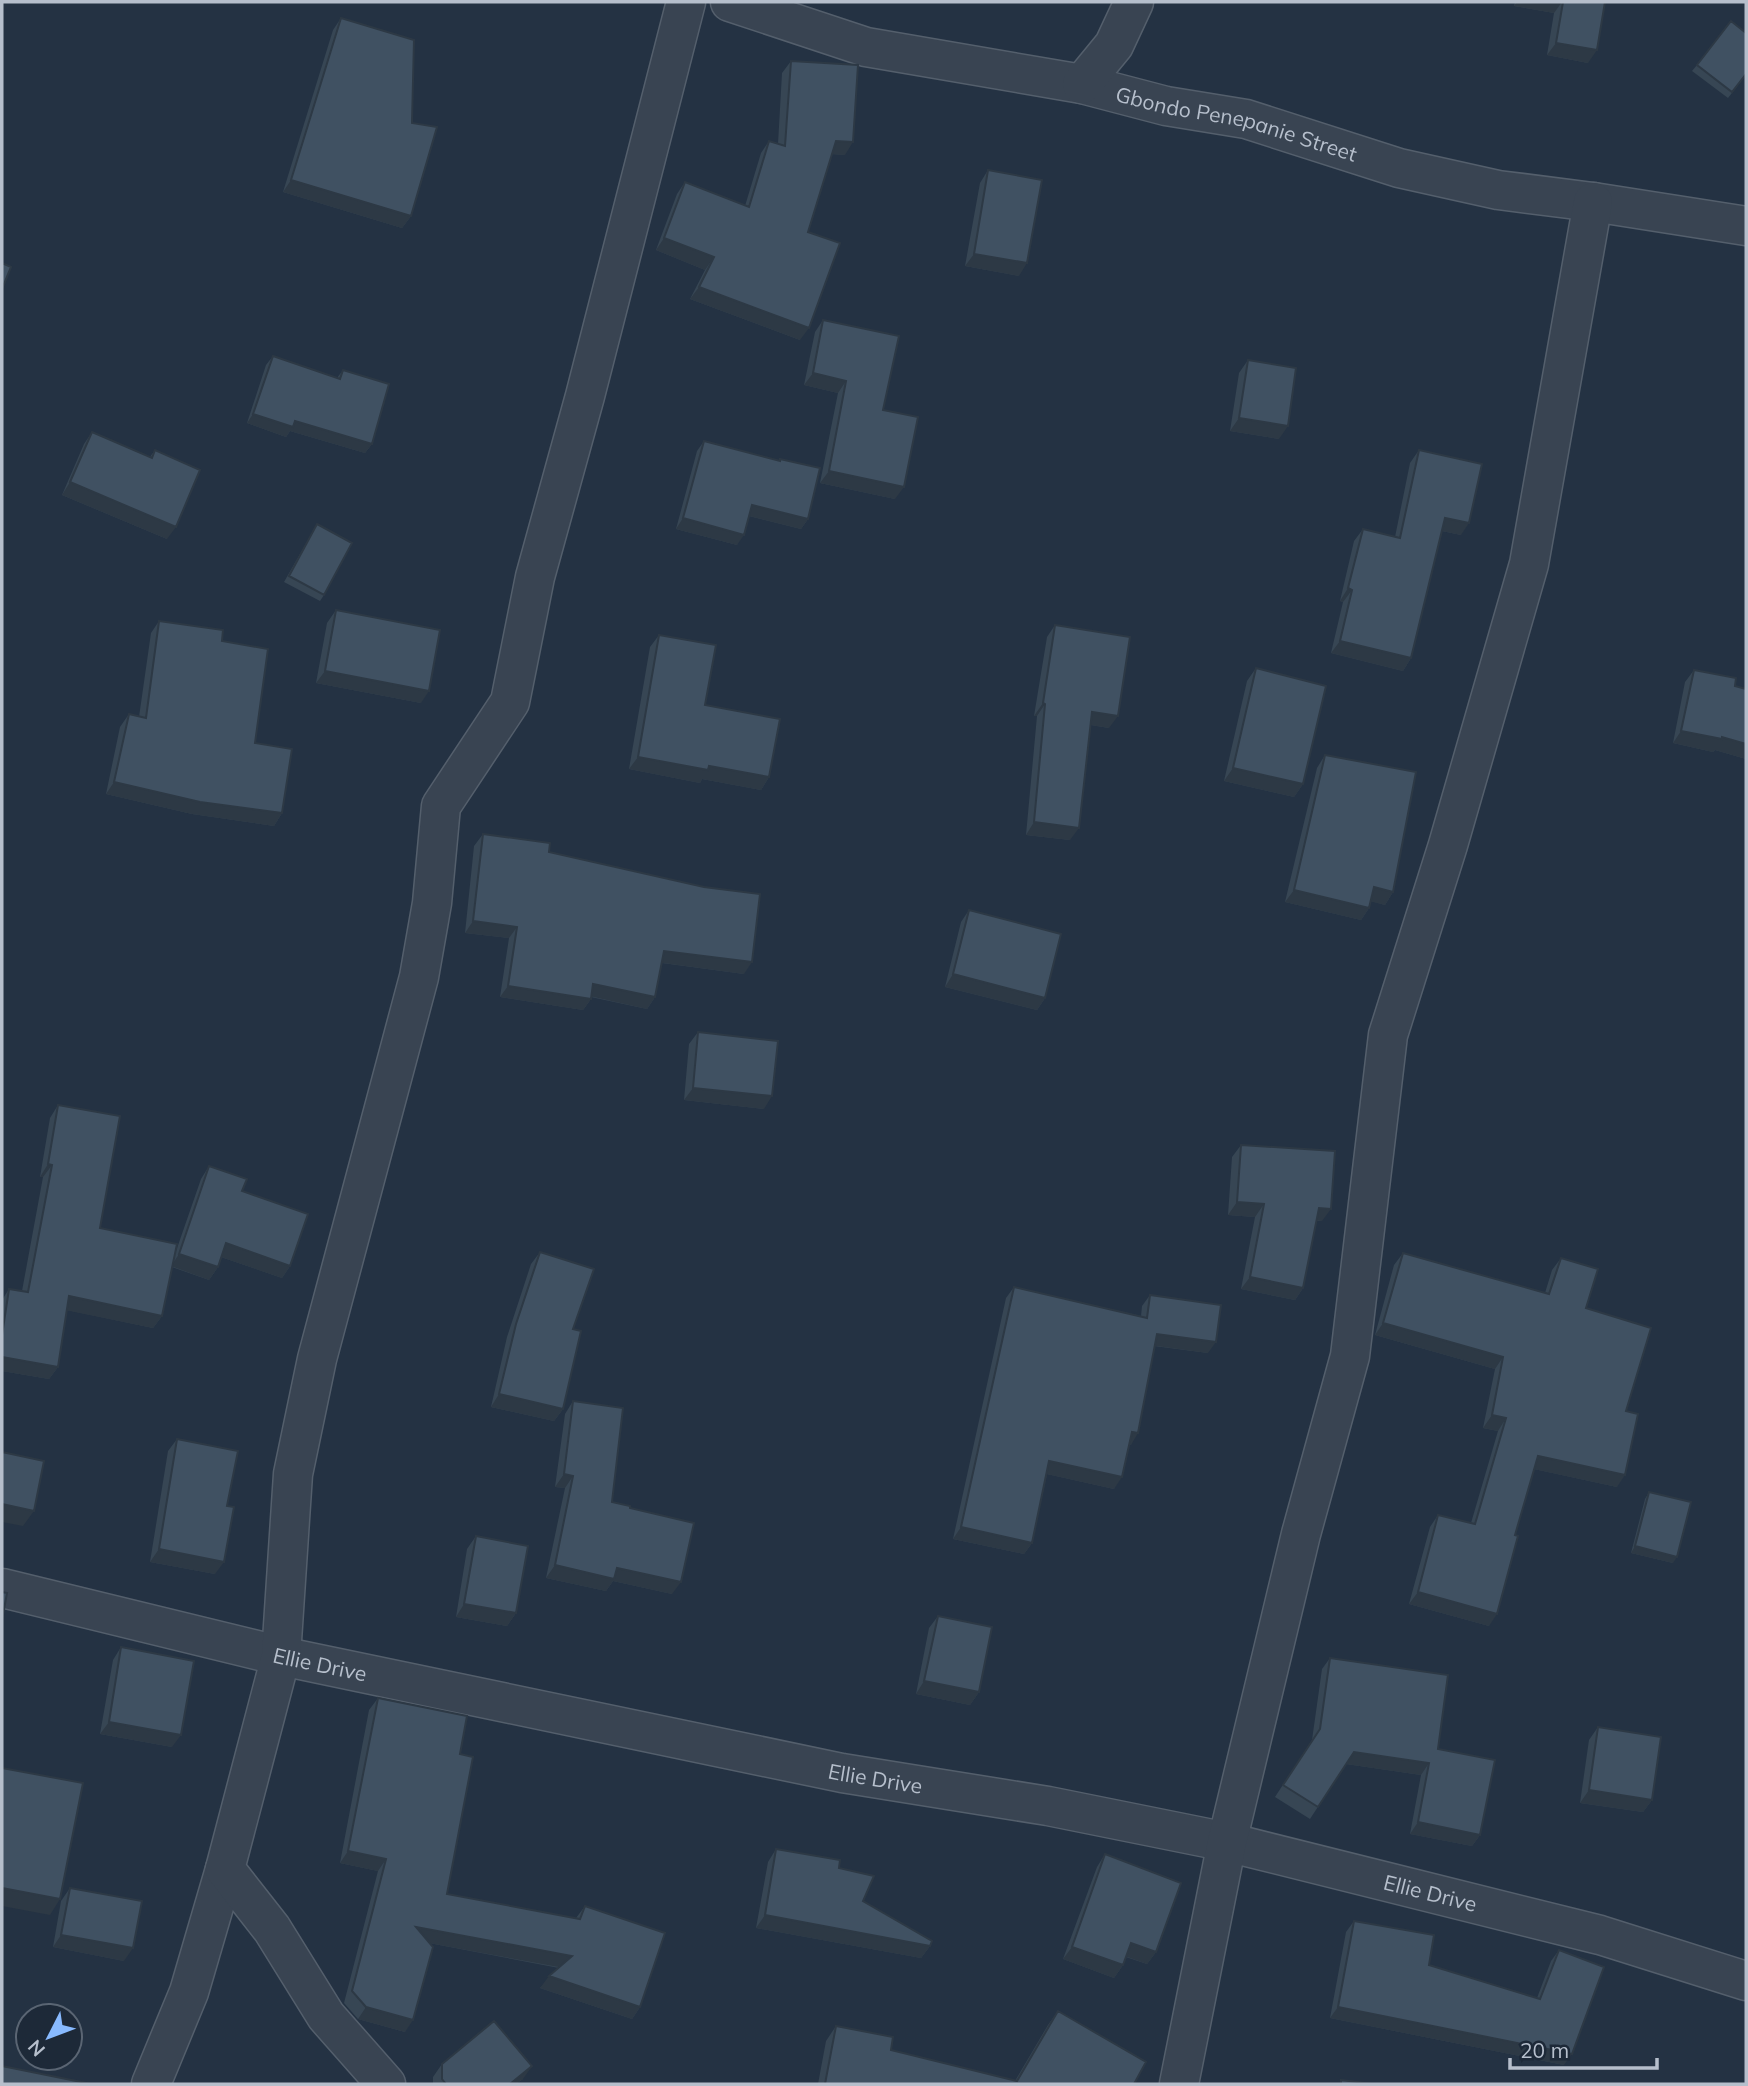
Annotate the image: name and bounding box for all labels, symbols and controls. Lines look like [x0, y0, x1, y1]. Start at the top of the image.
street label: Gbondo Penepanie Street [1113, 80, 1360, 167]
street label: Ellie Drive [270, 1642, 369, 1687]
street label: Ellie Drive [826, 1757, 924, 1799]
street label: Ellie Drive [1381, 1869, 1480, 1917]
north arrow [14, 2002, 84, 2072]
scale bar [1510, 2026, 1657, 2070]
text: N [23, 2035, 50, 2062]
text: 20 m [1520, 2037, 1569, 2063]

